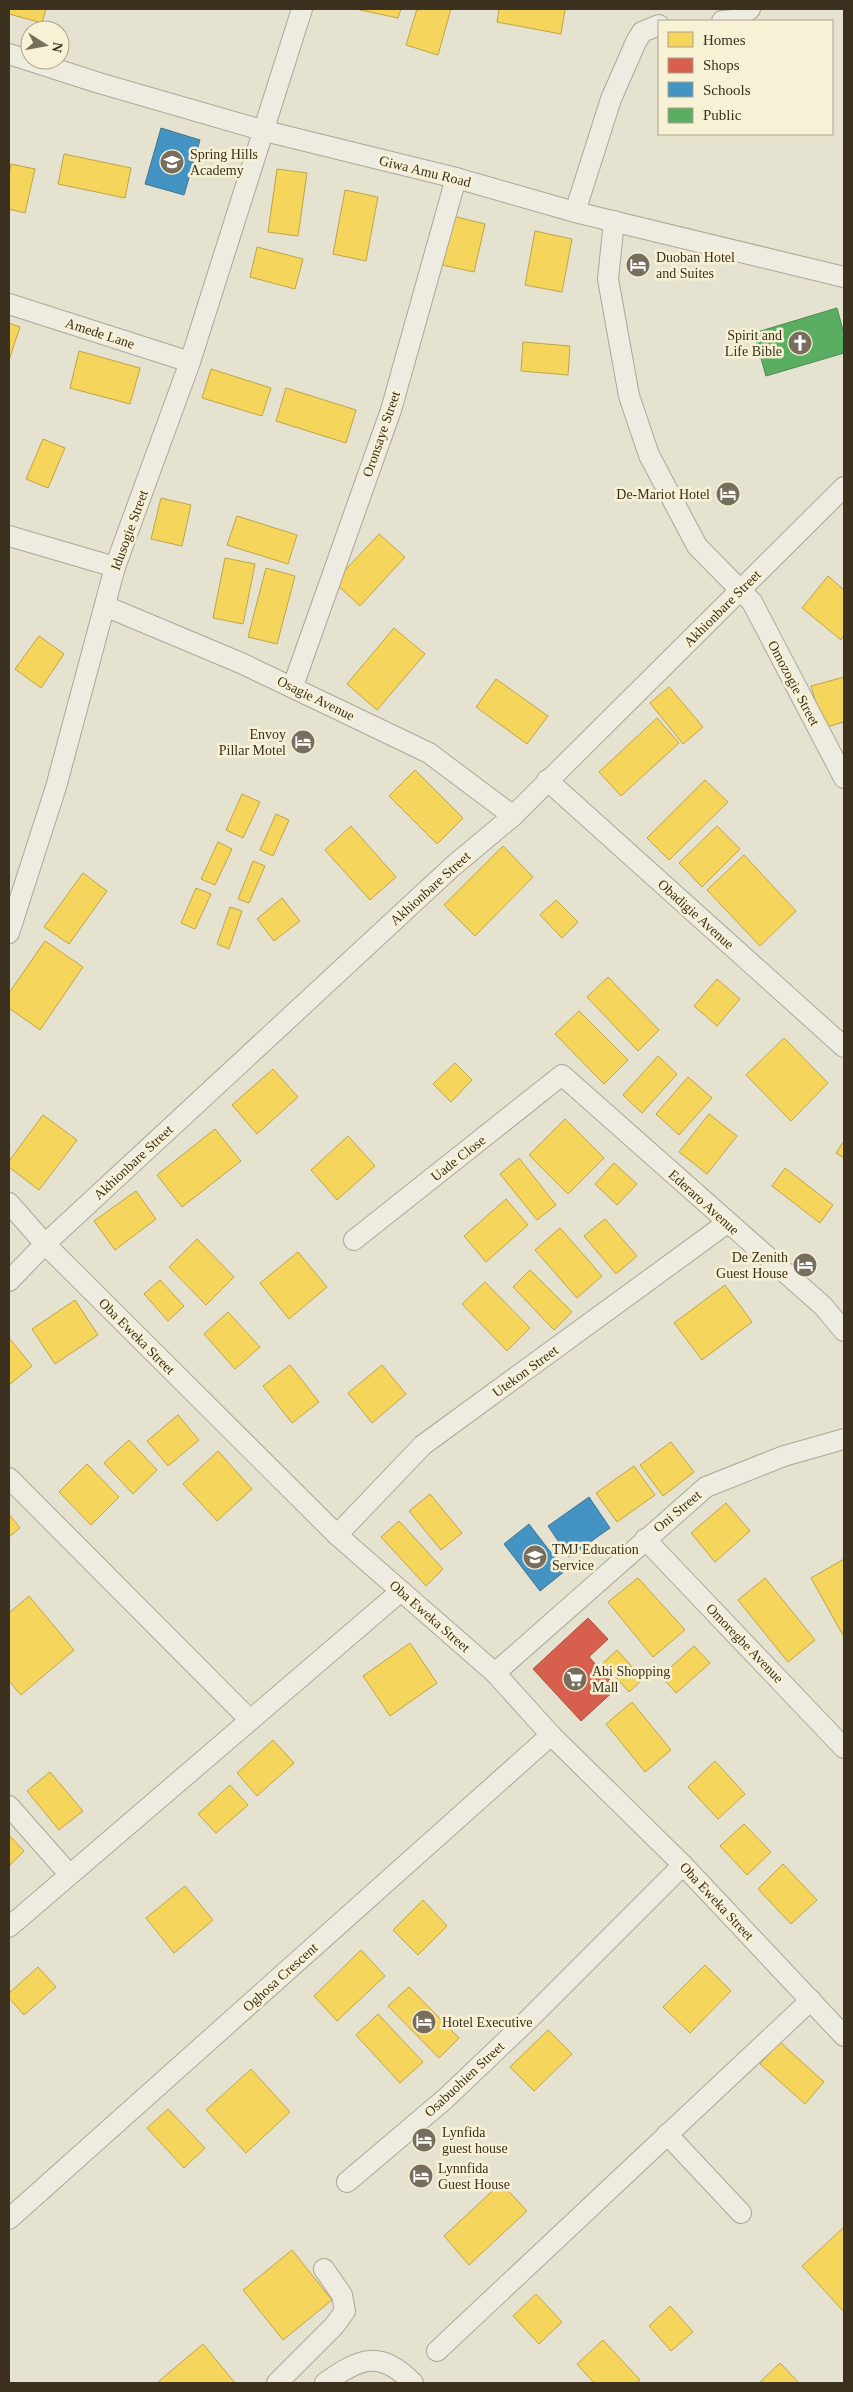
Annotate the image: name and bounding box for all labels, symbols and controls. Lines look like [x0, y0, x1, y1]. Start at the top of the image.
north arrow [20, 20, 70, 70]
legend [658, 20, 833, 135]
text: Homes [703, 32, 746, 48]
text: N [49, 41, 66, 54]
text: Shops [703, 57, 740, 73]
text: Schools [703, 82, 751, 98]
text: Public [703, 107, 742, 123]
place label: Spring Hills Academy [190, 147, 258, 178]
school or university icon: Spring Hills Academy [159, 149, 185, 175]
street label: Giwa Amu Road [377, 153, 472, 190]
place label: Duoban Hotel and Suites [656, 250, 735, 281]
hotel icon: Duoban Hotel and Suites [625, 252, 651, 278]
street label: Amede Lane [63, 315, 136, 352]
place label: Spirit and Life Bible [725, 328, 782, 359]
church icon: Spirit and Life Bible [787, 330, 813, 356]
street label: Oronsaye Street [360, 389, 403, 479]
hotel icon: De-Mariot Hotel [715, 481, 741, 507]
place label: De-Mariot Hotel [616, 487, 710, 502]
street label: Idusogie Street [108, 488, 151, 572]
street label: Akhionbare Street [681, 567, 764, 650]
street label: Omozogie Street [765, 638, 822, 729]
street label: Osagie Avenue [275, 673, 357, 724]
place label: Envoy Pillar Motel [219, 727, 286, 758]
hotel icon: Envoy Pillar Motel [290, 729, 316, 755]
street label: Akhionbare Street [387, 849, 473, 928]
street label: Obadigie Avenue [655, 876, 737, 952]
street label: Akhionbare Street [91, 1122, 176, 1203]
street label: Uade Close [428, 1132, 489, 1184]
street label: Ederaro Avenue [665, 1167, 742, 1238]
place label: De Zenith Guest House [716, 1250, 788, 1281]
hotel icon: De Zenith Guest House [792, 1252, 818, 1278]
street label: Oba Eweka Street [96, 1295, 178, 1377]
street label: Utekon Street [490, 1343, 561, 1400]
street label: Oni Street [651, 1487, 704, 1535]
place label: TMJ Education Service [552, 1542, 639, 1573]
school or university icon: TMJ Education Service [522, 1544, 548, 1570]
street label: Oba Eweka Street [387, 1578, 473, 1655]
street label: Omoregbe Avenue [703, 1601, 786, 1686]
place label: Abi Shopping Mall [592, 1664, 670, 1695]
supermarket icon: Abi Shopping Mall [562, 1666, 588, 1692]
street label: Oba Eweka Street [677, 1859, 757, 1943]
street label: Oghosa Crescent [240, 1940, 321, 2015]
hotel icon: Hotel Executive [411, 2009, 437, 2035]
place label: Hotel Executive [442, 2015, 533, 2030]
street label: Osabuohien Street [422, 2039, 507, 2120]
place label: Lynfida guest house [442, 2125, 508, 2156]
hotel icon: Lynfida guest house [411, 2127, 437, 2153]
place label: Lynnfida Guest House [438, 2161, 510, 2192]
hotel icon: Lynnfida Guest House [408, 2163, 434, 2189]

